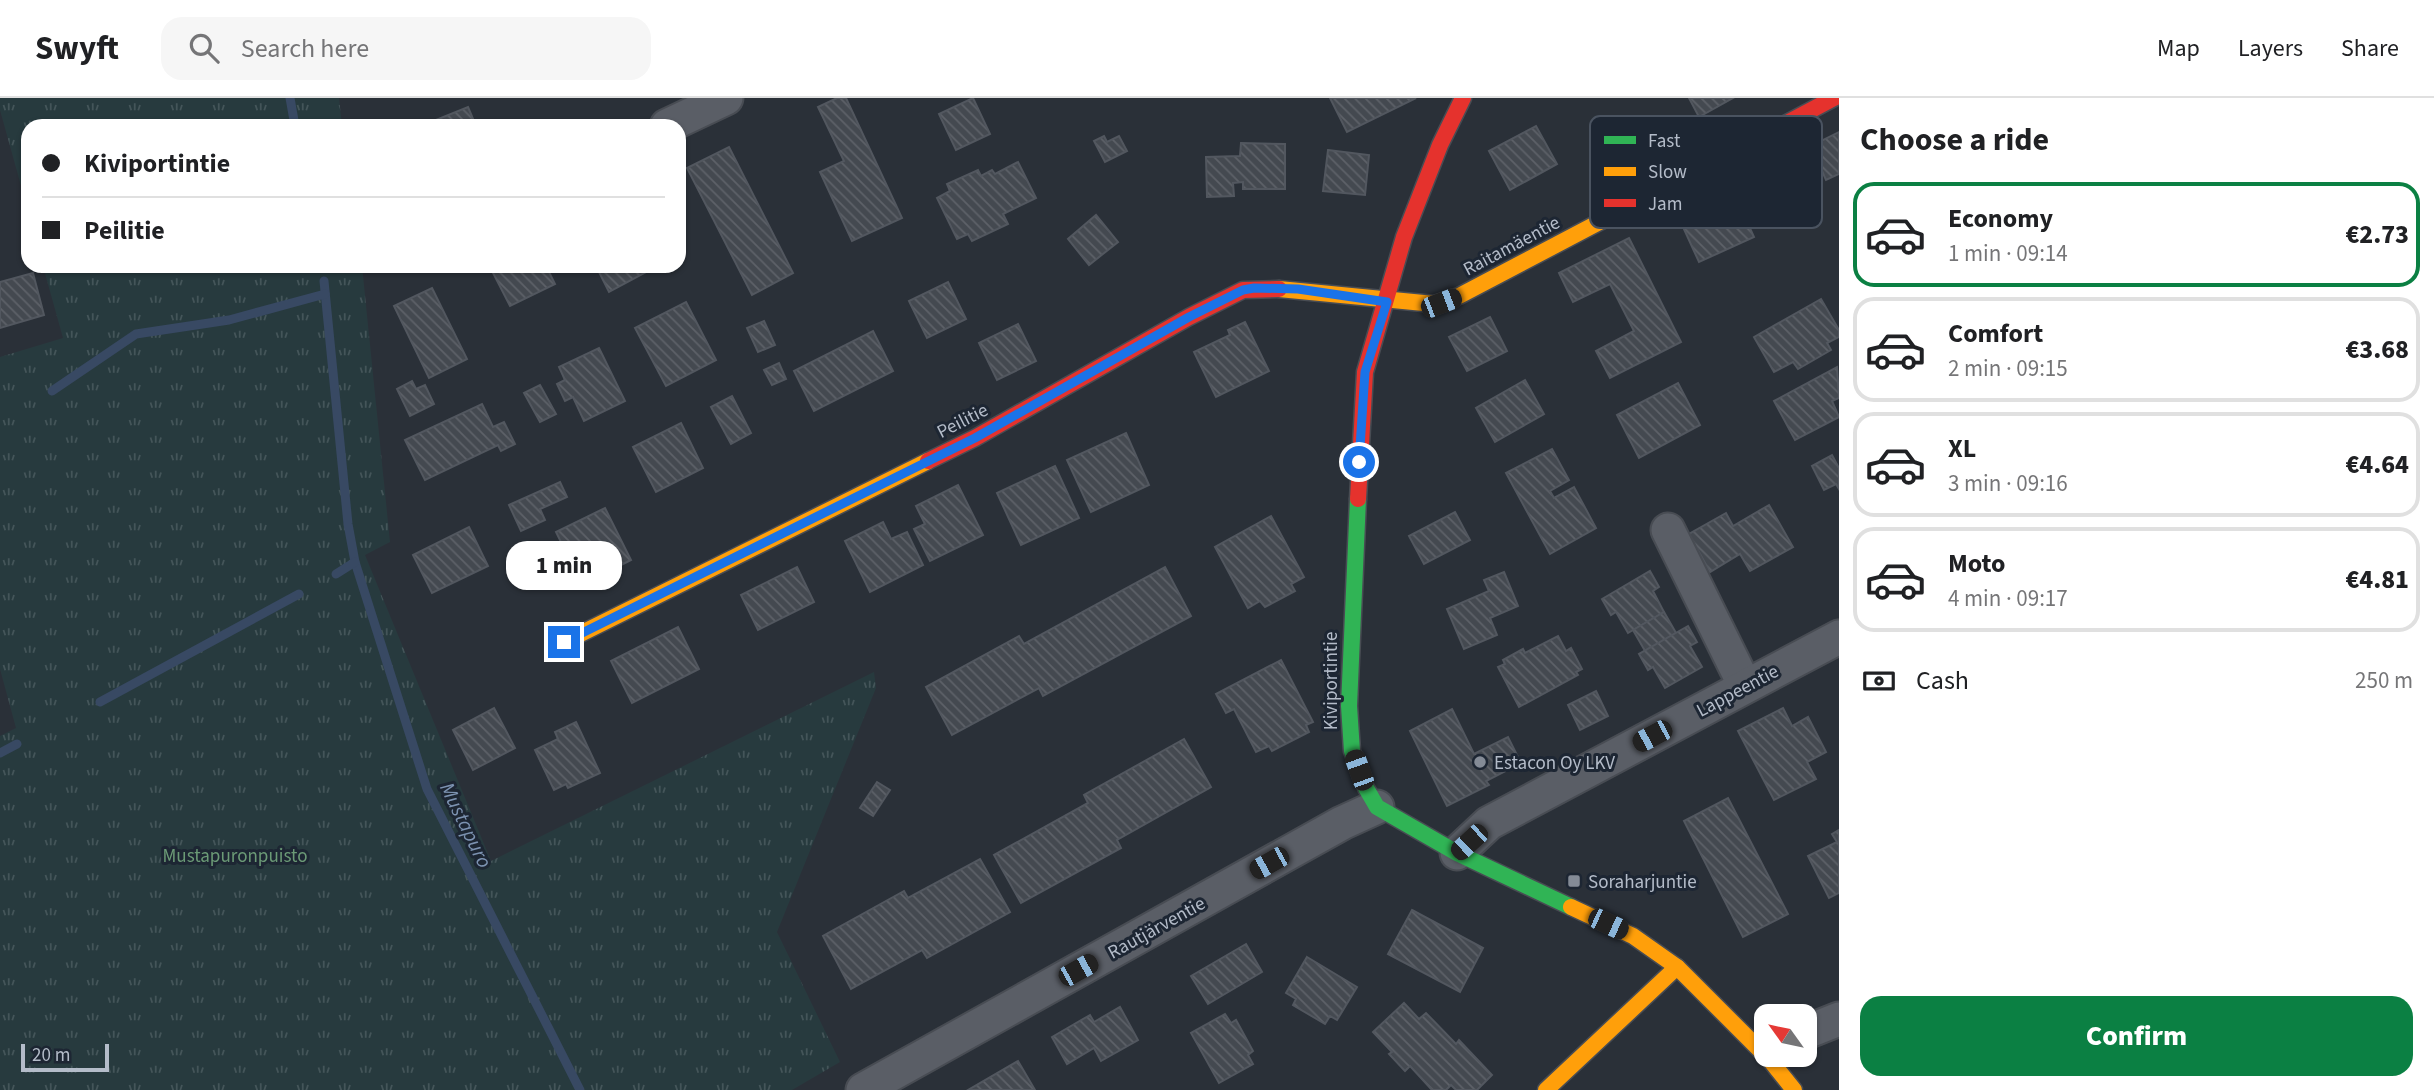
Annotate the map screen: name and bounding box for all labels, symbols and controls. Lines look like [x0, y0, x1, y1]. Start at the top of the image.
search box [161, 17, 651, 80]
text: Swyft [35, 25, 119, 72]
icon: search [185, 29, 223, 67]
text: Search here [241, 30, 369, 67]
text: Map [2157, 31, 2200, 66]
text: Layers [2238, 31, 2303, 66]
text: Share [2341, 31, 2399, 66]
legend [1590, 116, 1822, 228]
text: Choose a ride [1860, 117, 2049, 163]
text: Fast [1648, 128, 1681, 155]
text: Kiviportintie [84, 145, 230, 182]
text: Slow [1648, 159, 1687, 186]
text: Jam [1648, 191, 1682, 218]
text: Economy [1948, 200, 2053, 237]
icon: car [1864, 203, 1927, 266]
street label: Raitamäentie [1458, 209, 1565, 283]
text: Peilitie [84, 212, 165, 249]
text: €2.73 [2345, 216, 2409, 253]
text: 1 min · 09:14 [1948, 237, 2068, 270]
car [1418, 286, 1465, 320]
text: Comfort [1948, 315, 2043, 352]
icon: car [1864, 318, 1927, 381]
text: €3.68 [2345, 331, 2409, 368]
text: 2 min · 09:15 [1948, 352, 2068, 385]
street label: Peilitie [932, 397, 993, 446]
text: XL [1948, 430, 1976, 467]
icon: car [1864, 433, 1927, 496]
route start [1343, 446, 1375, 478]
text: €4.64 [2345, 446, 2409, 483]
text: 3 min · 09:16 [1948, 467, 2068, 500]
callout: 1 min [506, 540, 622, 589]
text: Moto [1948, 545, 2005, 582]
icon: car [1864, 548, 1927, 611]
text: 1 min [536, 549, 592, 582]
text: €4.81 [2345, 561, 2409, 598]
text: 4 min · 09:17 [1948, 582, 2068, 615]
route end [548, 626, 580, 658]
street label: Kiviportintie [1318, 632, 1345, 730]
street label: Lappeentie [1692, 658, 1784, 724]
icon: cash [1860, 662, 1898, 700]
text: Cash [1916, 662, 1969, 699]
text: 250 m [2355, 664, 2413, 697]
car [1629, 717, 1676, 755]
car [1342, 747, 1377, 793]
place label: Estacon Oy LKV [1494, 750, 1615, 777]
marker: Estacon Oy LKV [1472, 754, 1488, 770]
water label: Mustapuro [432, 777, 500, 873]
car [1447, 820, 1492, 864]
park label: Mustapuronpuisto [163, 843, 307, 870]
car [1246, 844, 1293, 882]
place label: Soraharjuntie [1588, 869, 1697, 896]
marker: Soraharjuntie [1566, 873, 1582, 889]
street label: Rautjärventie [1103, 890, 1210, 966]
car [1585, 906, 1632, 942]
car [1055, 951, 1102, 989]
button: Confirm [1860, 996, 2413, 1076]
north arrow [1754, 1004, 1816, 1068]
map controls [1754, 1004, 1817, 1067]
scale bar [21, 1041, 108, 1073]
text: 20 m [32, 1042, 70, 1069]

